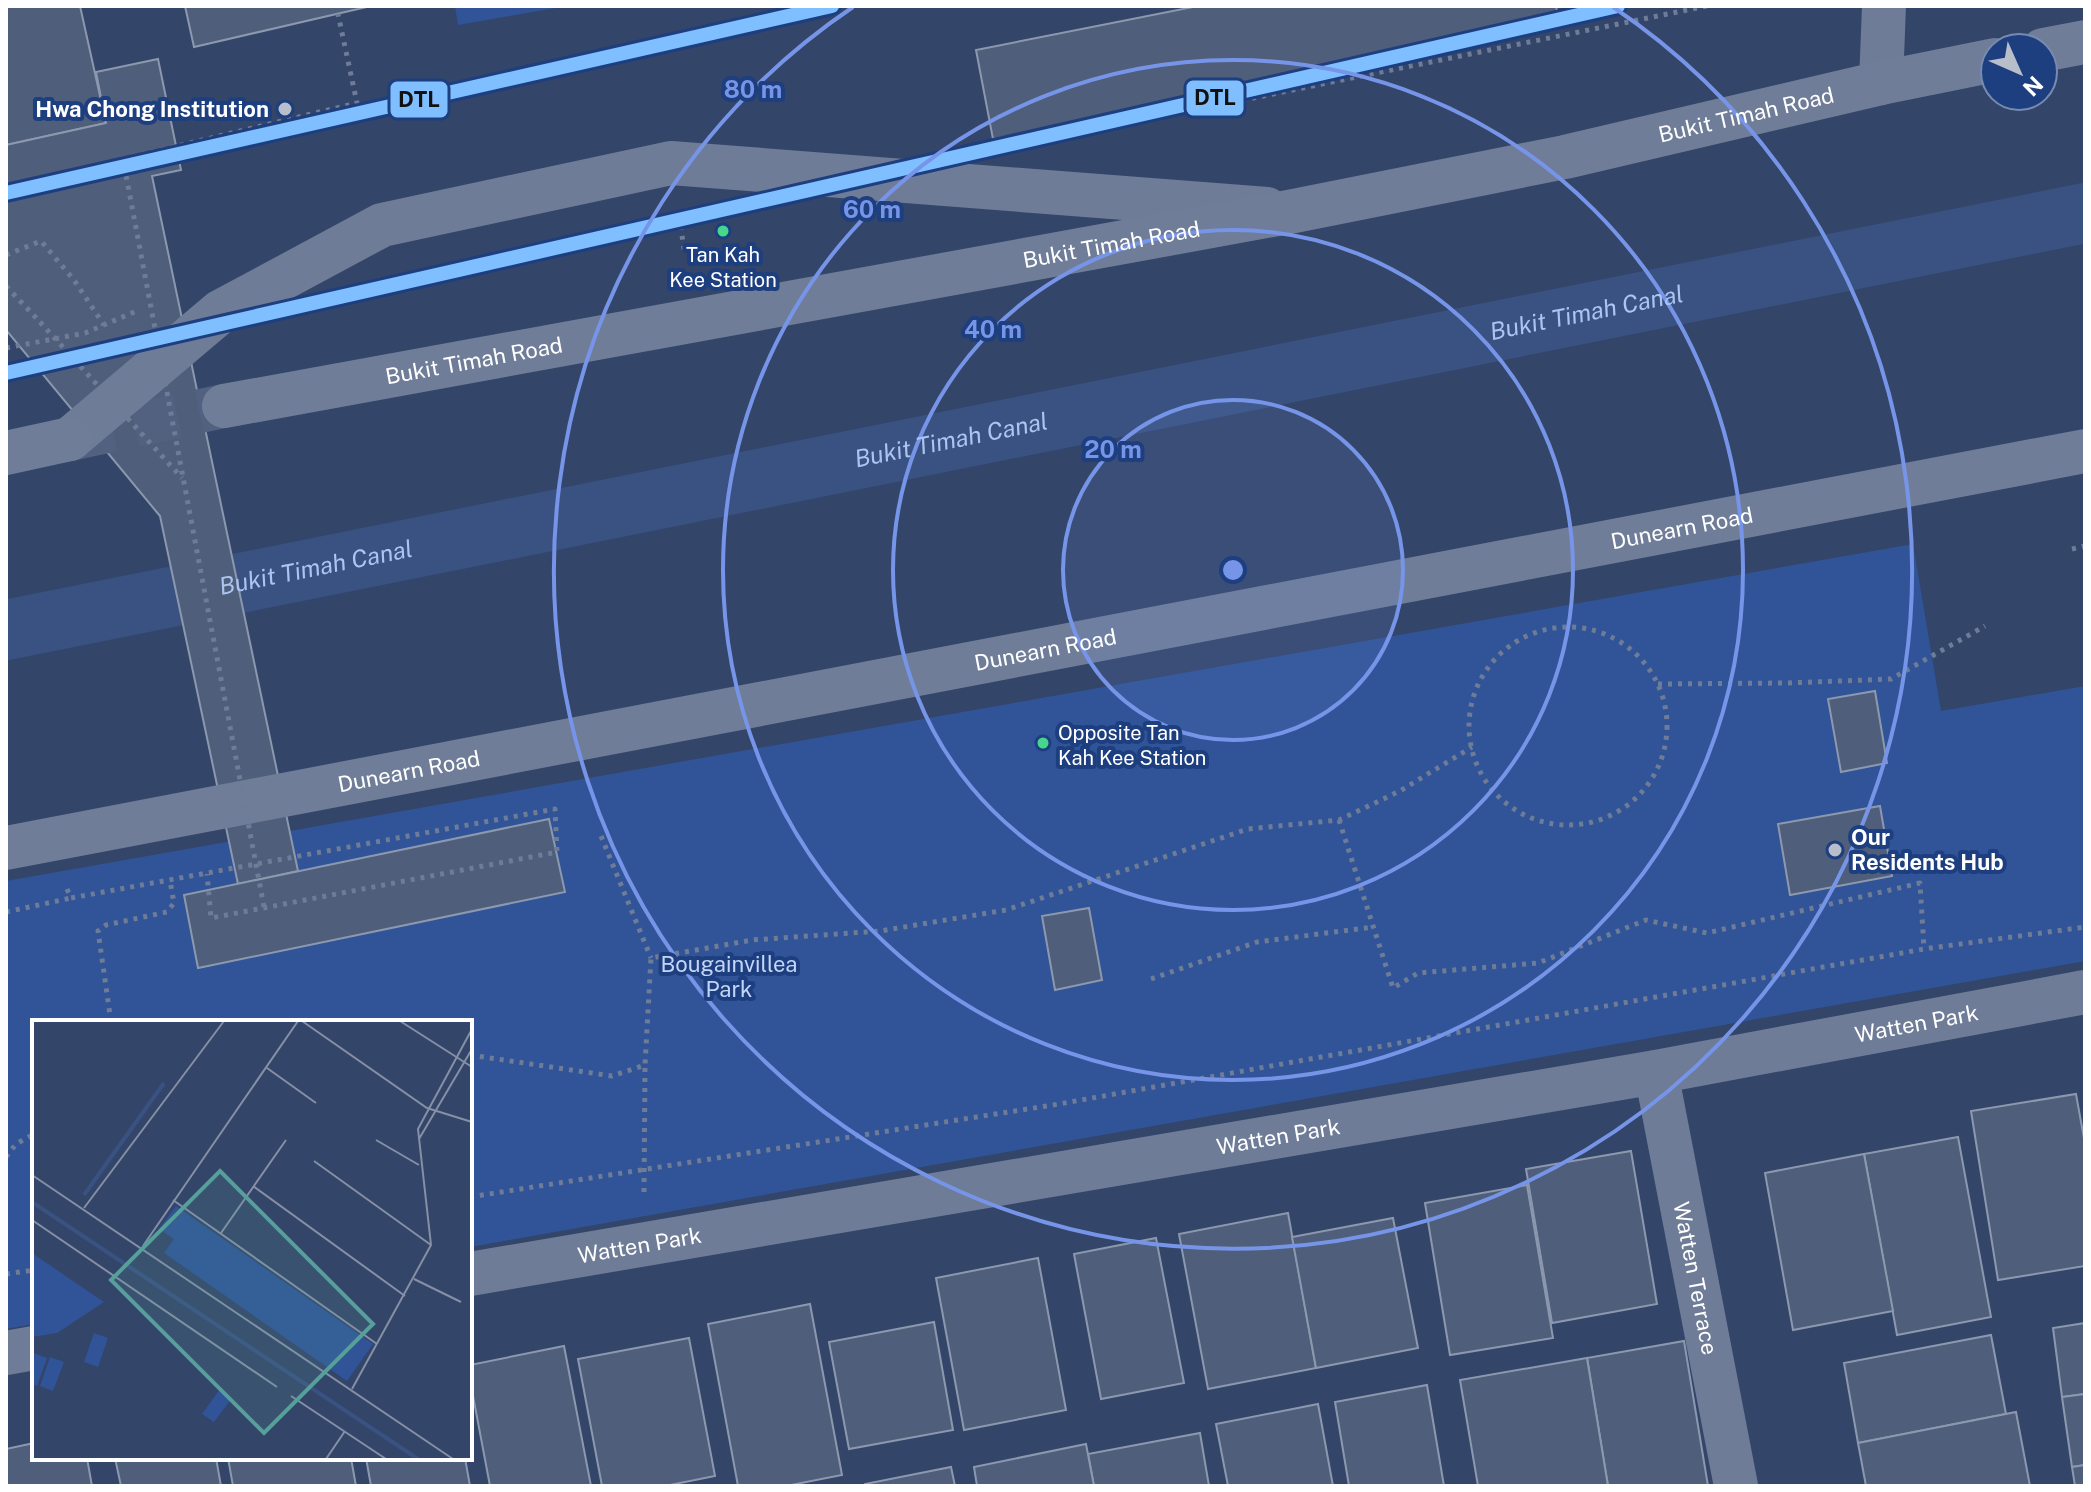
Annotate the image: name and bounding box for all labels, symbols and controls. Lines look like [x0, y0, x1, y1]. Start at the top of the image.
north arrow [1979, 32, 2059, 112]
text: N [2018, 71, 2048, 101]
text: 80 m [724, 75, 782, 103]
line badge: DTL [1185, 79, 1245, 117]
line badge: DTL [389, 80, 449, 119]
street label: Bukit Timah Road [1656, 81, 1836, 148]
text: DTL [1194, 84, 1236, 110]
text: DTL [398, 86, 440, 112]
place label: Hwa Chong Institution [35, 96, 269, 122]
marker: Hwa Chong Institution [276, 100, 294, 118]
text: 60 m [843, 195, 901, 223]
street label: Bukit Timah Road [1021, 215, 1202, 273]
marker: Tan Kah Kee Station [715, 223, 731, 239]
place label: Tan Kah Kee Station [669, 243, 777, 292]
water label: Bukit Timah Canal [1487, 279, 1685, 345]
text: 40 m [964, 315, 1022, 343]
street label: Bukit Timah Road [383, 332, 564, 389]
water label: Bukit Timah Canal [852, 406, 1050, 472]
text: 20 m [1084, 435, 1142, 463]
street label: Dunearn Road [1608, 502, 1755, 554]
water label: Bukit Timah Canal [217, 534, 415, 600]
centre of rings [1219, 556, 1247, 584]
street label: Dunearn Road [972, 623, 1118, 676]
place label: Opposite Tan Kah Kee Station [1058, 721, 1206, 770]
marker: Opposite Tan Kah Kee Station [1035, 735, 1051, 751]
street label: Dunearn Road [335, 745, 482, 797]
place label: Our Residents Hub [1851, 824, 2004, 875]
marker: Our Residents Hub [1826, 841, 1844, 859]
park label: Bougainvillea Park [660, 951, 798, 1002]
street label: Watten Park [1853, 999, 1980, 1048]
inset map [32, 1020, 472, 1460]
street label: Watten Park [1215, 1113, 1342, 1160]
street label: Watten Terrace [1668, 1199, 1723, 1357]
street label: Watten Park [576, 1222, 703, 1268]

